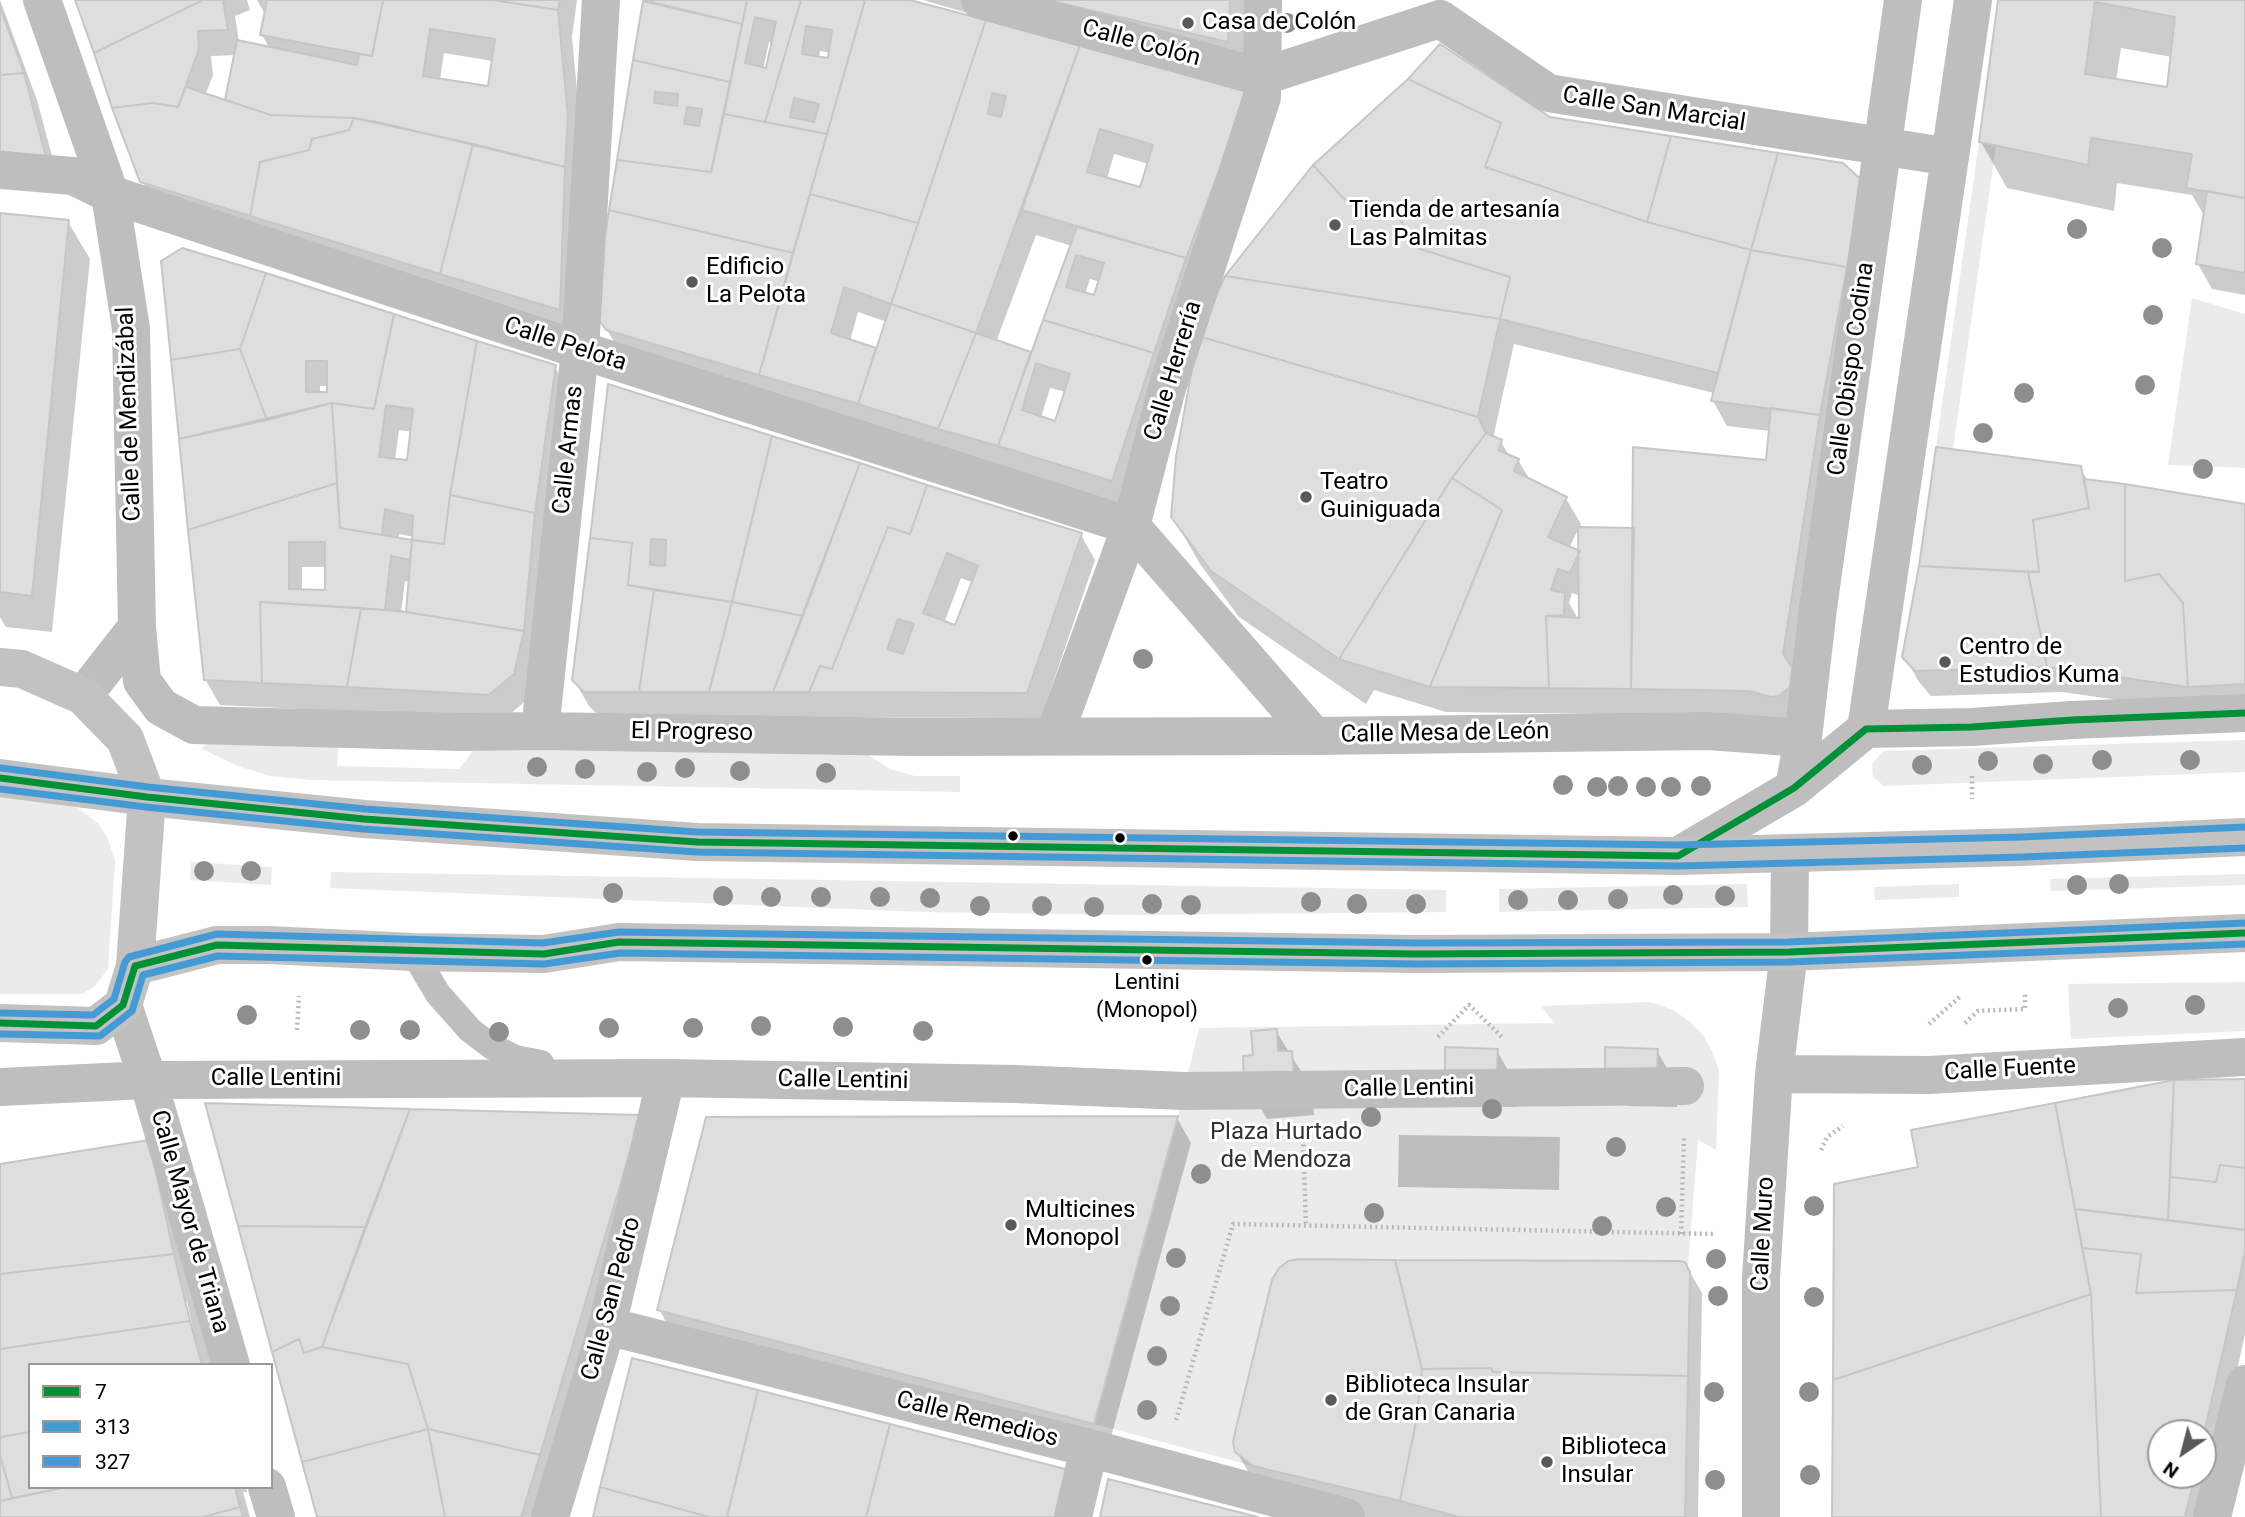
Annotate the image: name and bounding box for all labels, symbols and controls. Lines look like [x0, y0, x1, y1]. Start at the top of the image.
place label: Casa de Colón [1202, 9, 1356, 37]
street label: Calle Colón [1079, 14, 1203, 74]
marker: Casa de Colón [1180, 15, 1196, 31]
street label: Calle San Marcial [1561, 81, 1747, 139]
place label: Tienda de artesanía Las Palmitas [1349, 197, 1560, 253]
marker: Tienda de artesanía Las Palmitas [1327, 217, 1343, 233]
place label: Edificio La Pelota [706, 254, 806, 310]
street label: Calle Obispo Codina [1823, 260, 1881, 478]
marker: Edificio La Pelota [684, 274, 700, 290]
street label: Calle Herrería [1139, 298, 1209, 444]
street label: Calle de Mendizábal [112, 306, 148, 522]
street label: Calle Pelota [500, 312, 630, 378]
street label: Calle Armas [548, 384, 590, 516]
place label: Teatro Guiniguada [1320, 469, 1441, 525]
marker: Teatro Guiniguada [1298, 489, 1314, 505]
place label: Centro de Estudios Kuma [1959, 634, 2120, 690]
marker: Centro de Estudios Kuma [1937, 654, 1953, 670]
street label: El Progreso [631, 718, 753, 748]
street label: Calle Mesa de León [1340, 718, 1550, 750]
unlabelled marker [1006, 829, 1020, 843]
unlabelled marker [1113, 831, 1127, 845]
marker: Lentini (Monopol) [1140, 953, 1154, 967]
place label: Lentini (Monopol) [1096, 970, 1198, 1021]
street label: Calle Fuente [1943, 1052, 2077, 1088]
street label: Calle Lentini [211, 1065, 341, 1093]
street label: Calle Lentini [777, 1065, 909, 1097]
street label: Calle Lentini [1343, 1073, 1475, 1105]
street label: Calle Mayor de Triana [143, 1107, 235, 1337]
park label: Plaza Hurtado de Mendoza [1210, 1119, 1362, 1175]
street label: Calle Muro [1747, 1176, 1781, 1292]
place label: Multicines Monopol [1025, 1197, 1135, 1253]
street label: Calle San Pedro [576, 1214, 648, 1384]
marker: Multicines Monopol [1003, 1217, 1019, 1233]
legend [28, 1363, 273, 1489]
place label: Biblioteca Insular de Gran Canaria [1345, 1372, 1529, 1428]
text: 7 [95, 1380, 107, 1404]
street label: Calle Remedios [893, 1386, 1061, 1454]
marker: Biblioteca Insular de Gran Canaria [1323, 1392, 1339, 1408]
text: 313 [95, 1415, 130, 1439]
north arrow [2147, 1419, 2217, 1489]
place label: Biblioteca Insular [1561, 1434, 1667, 1490]
text: 327 [95, 1450, 130, 1474]
marker: Biblioteca Insular [1539, 1454, 1555, 1470]
text: N [2159, 1457, 2183, 1483]

